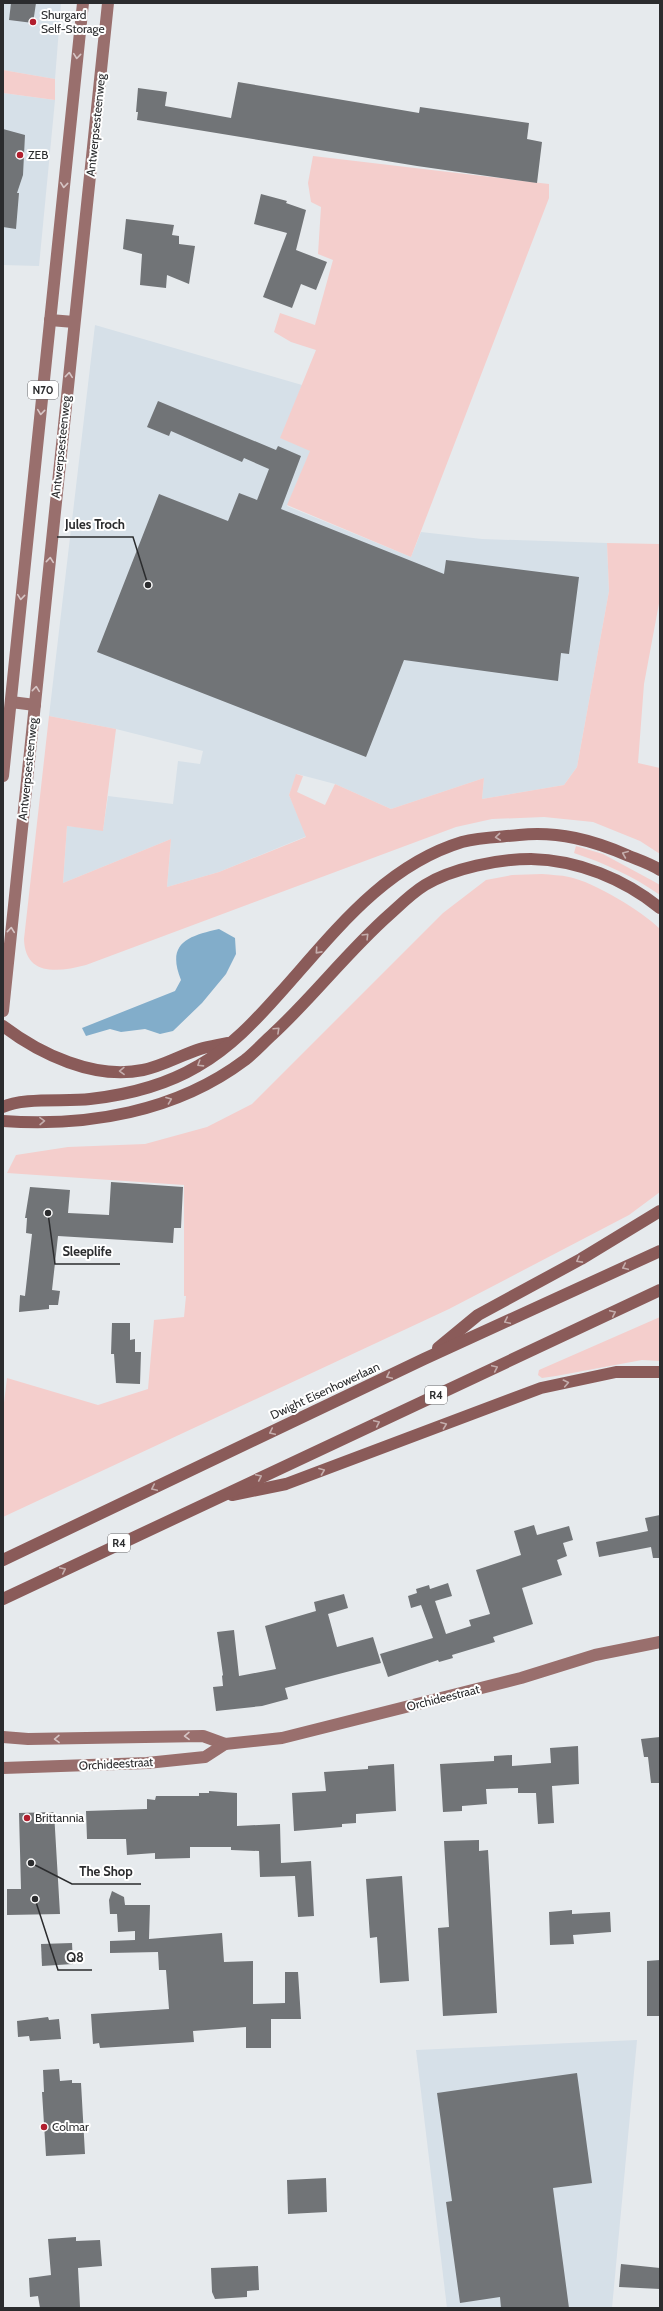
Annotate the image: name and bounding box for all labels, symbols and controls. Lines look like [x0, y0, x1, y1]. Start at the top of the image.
place label: Shurgard Self-Storage [41, 7, 105, 36]
marker: Shurgard Self-Storage [28, 17, 38, 27]
one-way arrow [73, 53, 82, 59]
street label: Antwerpsesteenweg [83, 72, 108, 177]
place label: ZEB [28, 147, 48, 162]
marker: ZEB [15, 150, 25, 160]
one-way arrow [60, 182, 69, 188]
one-way arrow [64, 372, 73, 378]
road number: N70 [28, 381, 58, 399]
street label: Antwerpsesteenweg [48, 394, 73, 499]
one-way arrow [36, 409, 45, 415]
callout: Jules Troch [57, 512, 133, 537]
text: Jules Troch [64, 516, 125, 532]
one-way arrow [45, 557, 54, 563]
one-way arrow [17, 594, 26, 600]
one-way arrow [32, 686, 41, 692]
street label: Antwerpsesteenweg [15, 716, 40, 821]
one-way arrow [495, 832, 501, 841]
one-way arrow [621, 851, 629, 859]
one-way arrow [7, 927, 16, 933]
one-way arrow [361, 933, 369, 940]
one-way arrow [315, 946, 323, 954]
one-way arrow [272, 1027, 280, 1035]
one-way arrow [197, 1060, 204, 1067]
one-way arrow [119, 1067, 125, 1075]
one-way arrow [166, 1097, 173, 1105]
one-way arrow [39, 1117, 45, 1125]
callout: Sleeplife [55, 1239, 120, 1264]
text: Sleeplife [62, 1243, 112, 1259]
one-way arrow [576, 1256, 583, 1263]
one-way arrow [621, 1262, 629, 1270]
one-way arrow [609, 1309, 616, 1317]
one-way arrow [503, 1316, 511, 1324]
street label: Dwight Eisenhowerlaan [268, 1358, 382, 1422]
one-way arrow [491, 1365, 498, 1373]
one-way arrow [386, 1371, 393, 1379]
one-way arrow [563, 1379, 570, 1387]
road number: R4 [425, 1386, 447, 1404]
one-way arrow [373, 1420, 381, 1428]
one-way arrow [440, 1421, 447, 1429]
one-way arrow [269, 1427, 276, 1435]
one-way arrow [318, 1467, 325, 1475]
one-way arrow [255, 1474, 263, 1482]
one-way arrow [151, 1483, 159, 1491]
road number: R4 [108, 1534, 130, 1552]
one-way arrow [58, 1567, 66, 1575]
street label: Orchideestraat [405, 1681, 481, 1714]
one-way arrow [184, 1732, 190, 1740]
one-way arrow [54, 1735, 60, 1743]
street label: Orchideestraat [78, 1754, 154, 1773]
place label: Brittannia [35, 1810, 84, 1825]
marker: Brittannia [22, 1813, 32, 1823]
callout: The Shop [72, 1859, 141, 1884]
text: The Shop [79, 1863, 133, 1879]
callout: Q8 [58, 1945, 92, 1970]
text: Q8 [66, 1949, 84, 1965]
place label: Colmar [52, 2119, 89, 2134]
marker: Colmar [39, 2122, 49, 2132]

